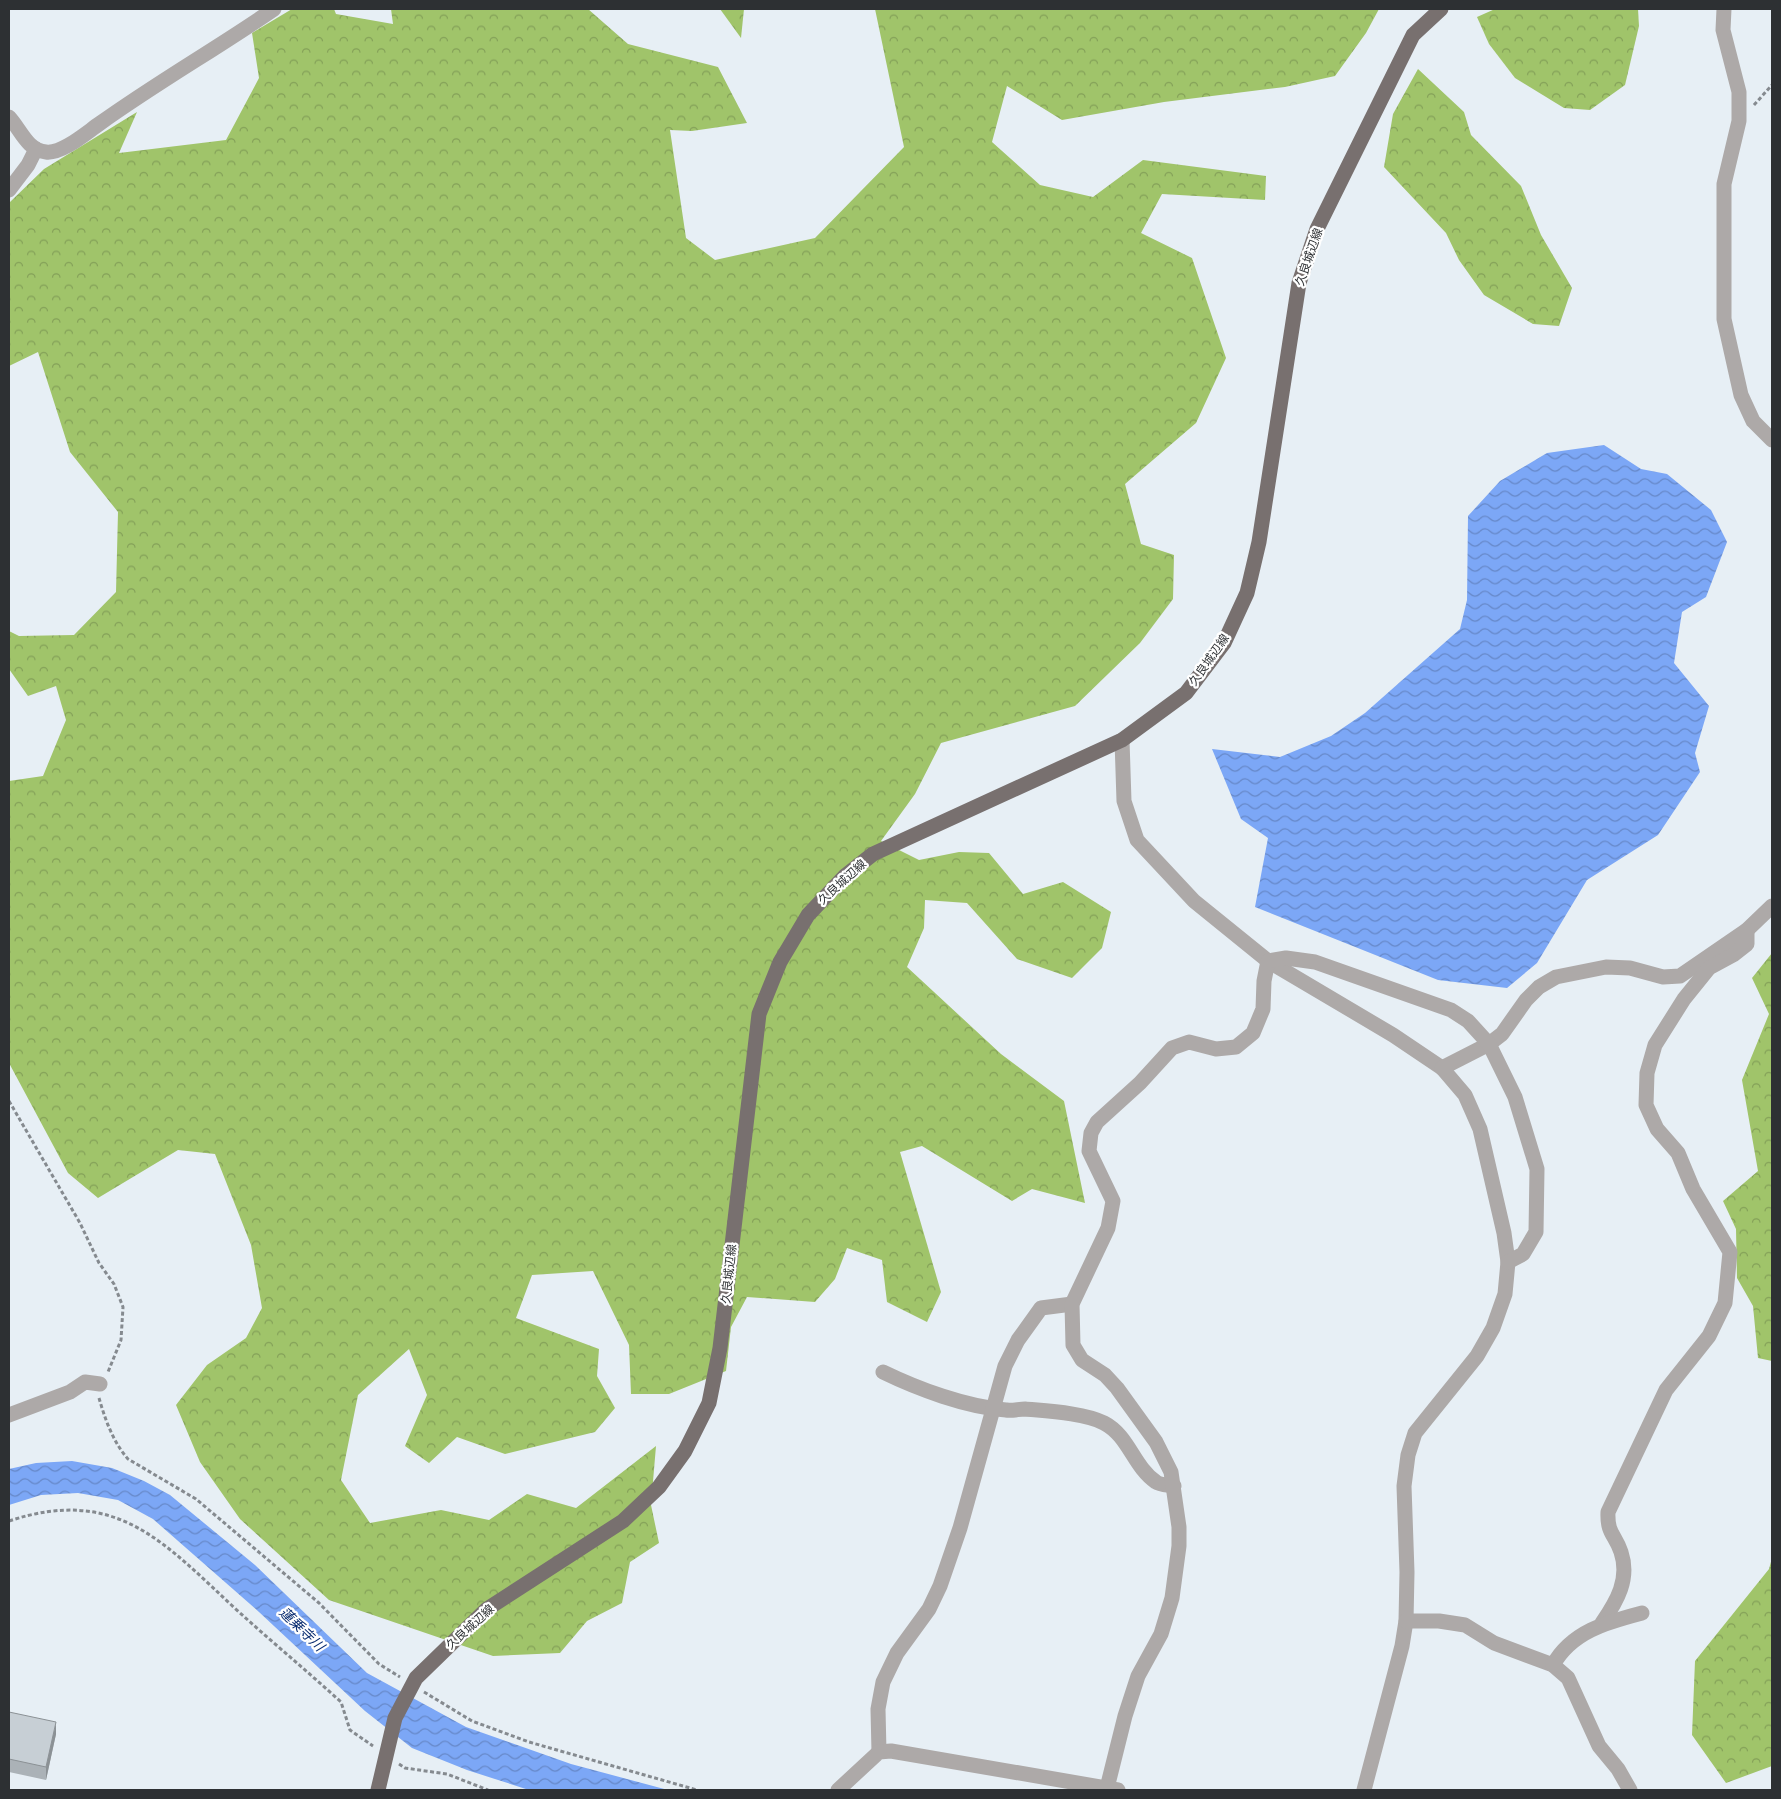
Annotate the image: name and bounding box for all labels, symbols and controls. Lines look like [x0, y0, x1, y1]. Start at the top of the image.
street label: 久良城辺線 [1293, 226, 1325, 288]
street label: 久良城辺線 [1186, 631, 1232, 689]
street label: 久良城辺線 [815, 857, 869, 907]
street label: 久良城辺線 [719, 1243, 739, 1305]
street label: 久良城辺線 [443, 1602, 497, 1652]
water label: 蓮乗寺川 [276, 1604, 329, 1656]

